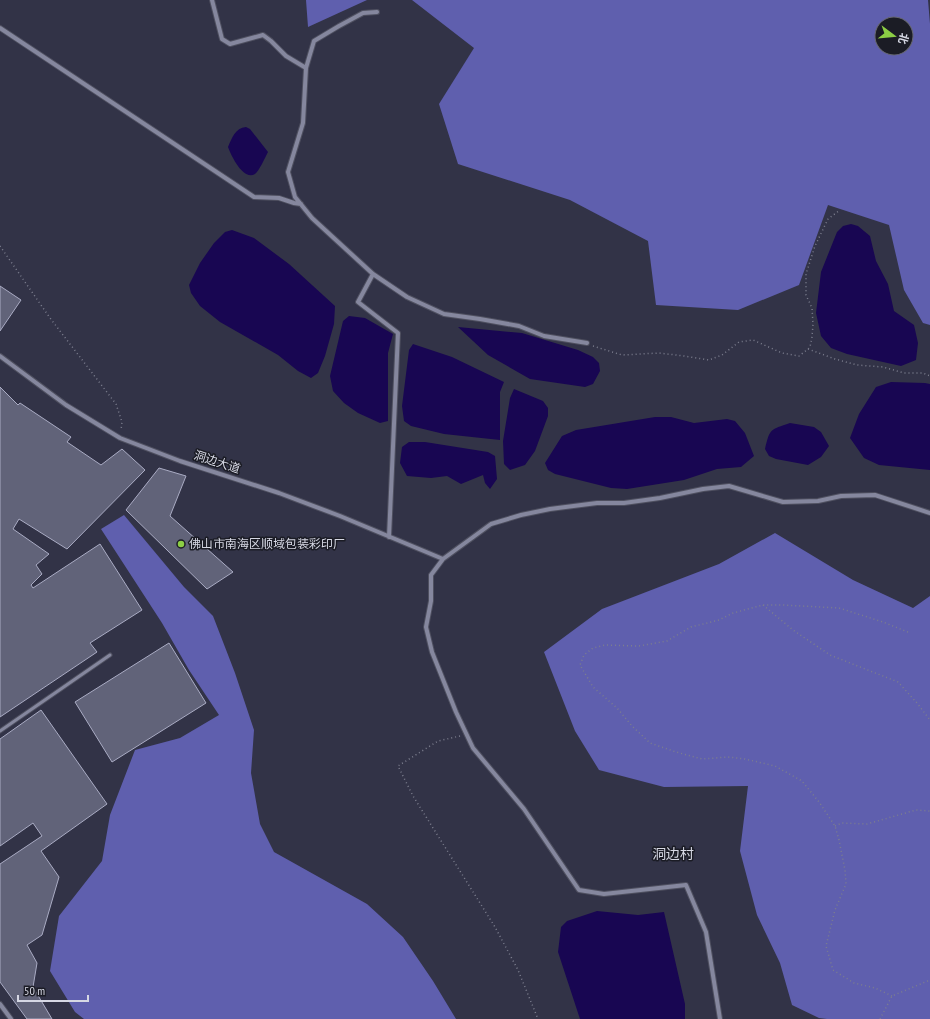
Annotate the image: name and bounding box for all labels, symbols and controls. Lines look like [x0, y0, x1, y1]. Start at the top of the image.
north arrow [874, 16, 914, 56]
text: 北 [895, 32, 912, 46]
street label: 洞边大道 [192, 447, 242, 476]
place label: 佛山市南海区顺域包装彩印厂 [189, 536, 345, 551]
marker: 佛山市南海区顺域包装彩印厂 [176, 539, 186, 549]
district label: 洞边村 [652, 845, 694, 863]
scale bar [18, 977, 88, 1003]
text: 50 m [24, 983, 45, 998]

